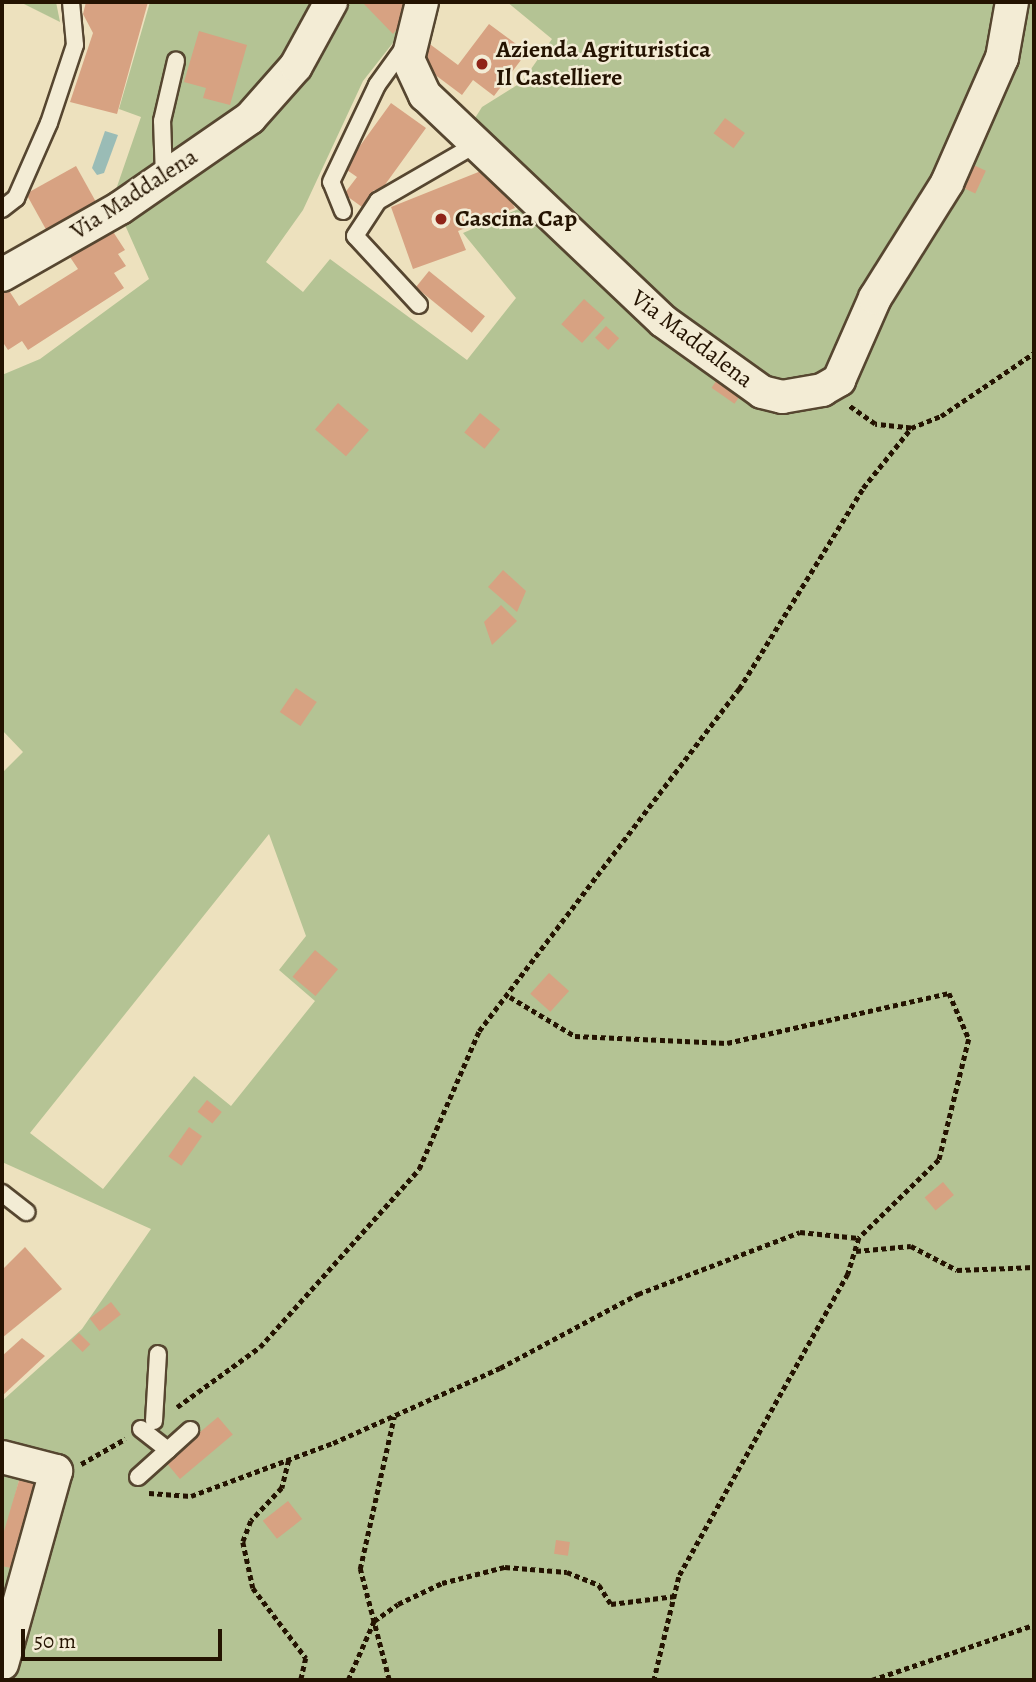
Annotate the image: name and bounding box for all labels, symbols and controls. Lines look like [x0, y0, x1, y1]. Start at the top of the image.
place label: Azienda Agrituristica Il Castelliere [496, 36, 711, 92]
marker: Azienda Agrituristica Il Castelliere [474, 56, 490, 72]
street label: Via Maddalena [65, 142, 203, 246]
place label: Cascina Cap [455, 205, 577, 233]
marker: Cascina Cap [433, 211, 449, 227]
street label: Via Maddalena [625, 284, 759, 394]
scale bar [24, 1616, 226, 1660]
text: 50 m [34, 1627, 76, 1655]

